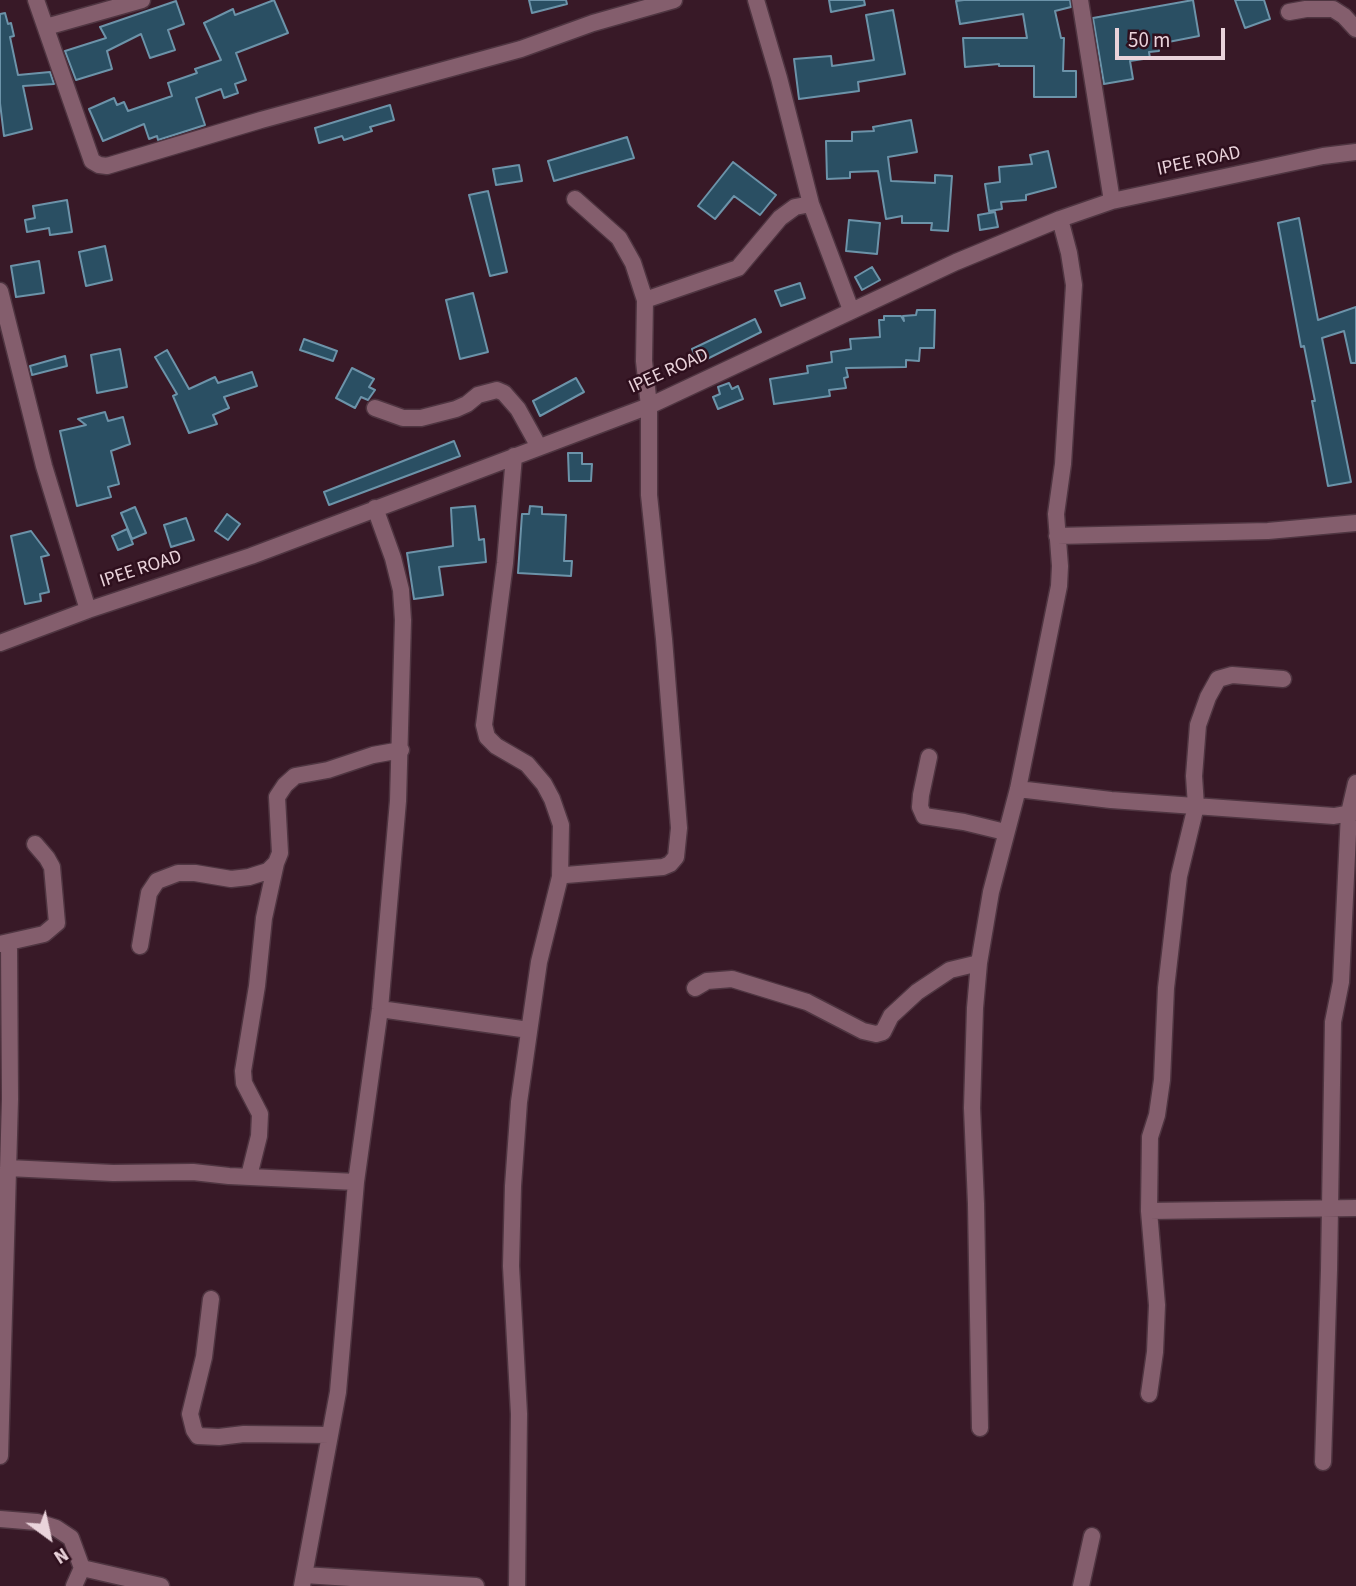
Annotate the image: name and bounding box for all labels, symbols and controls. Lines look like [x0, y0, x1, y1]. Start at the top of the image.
scale bar [1118, 14, 1228, 58]
text: 50 m [1128, 25, 1170, 55]
street label: IPEE ROAD [1155, 142, 1243, 182]
street label: IPEE ROAD [626, 344, 712, 400]
street label: IPEE ROAD [97, 546, 185, 594]
north arrow [14, 1502, 84, 1572]
text: N [48, 1540, 73, 1570]

